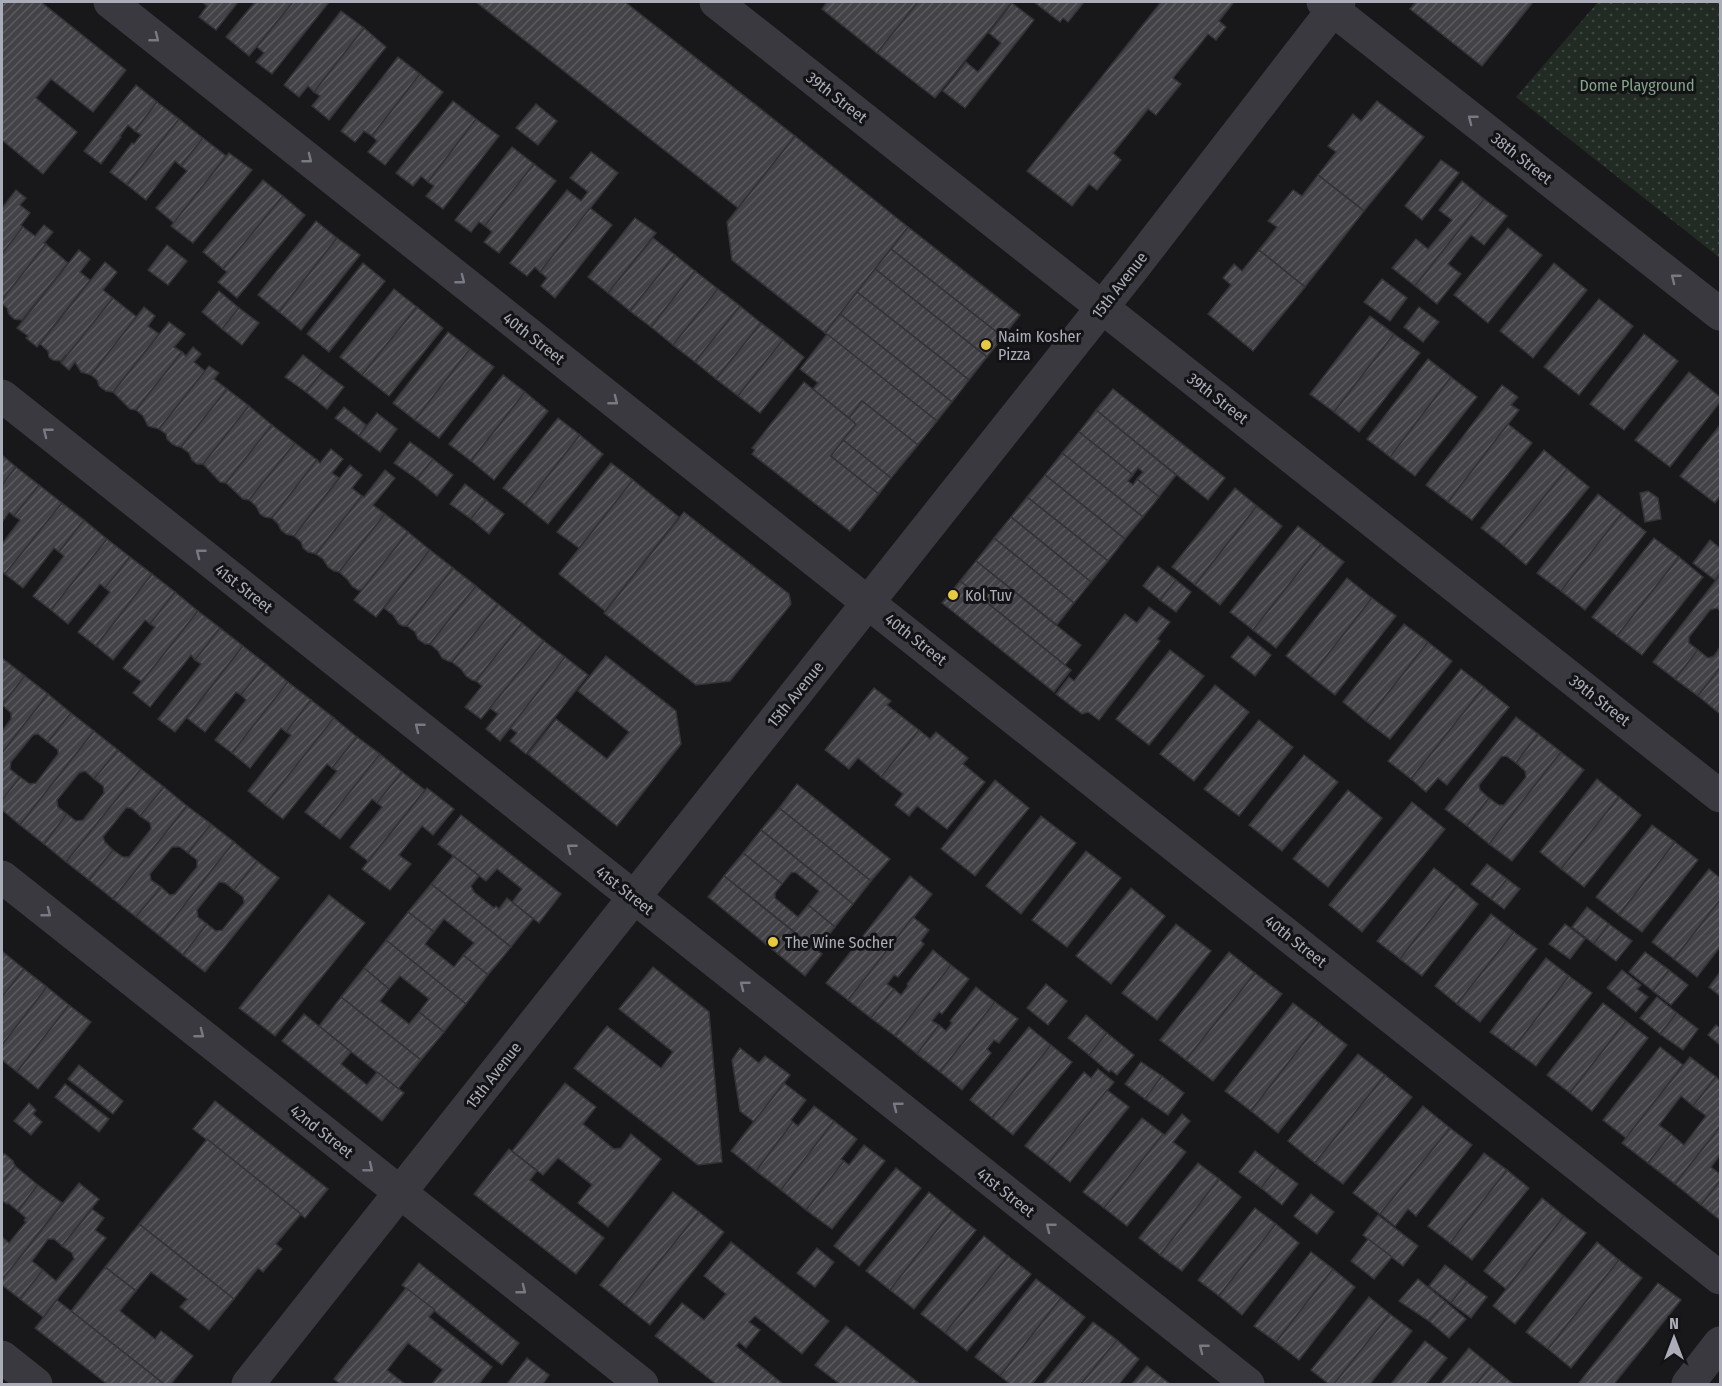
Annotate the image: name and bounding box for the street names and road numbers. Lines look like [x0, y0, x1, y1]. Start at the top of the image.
street label: 39th Street [803, 68, 871, 127]
street label: 38th Street [1487, 129, 1557, 189]
street label: 15th Avenue [1088, 248, 1151, 322]
street label: 40th Street [499, 308, 569, 369]
street label: 39th Street [1184, 369, 1252, 428]
street label: 41st Street [211, 560, 277, 617]
street label: 40th Street [881, 609, 951, 670]
street label: 15th Avenue [763, 658, 828, 731]
street label: 39th Street [1566, 671, 1634, 730]
street label: 41st Street [592, 862, 658, 919]
street label: 40th Street [1261, 911, 1331, 972]
street label: 15th Avenue [462, 1038, 525, 1112]
street label: 42nd Street [286, 1101, 358, 1162]
street label: 41st Street [973, 1164, 1039, 1221]

